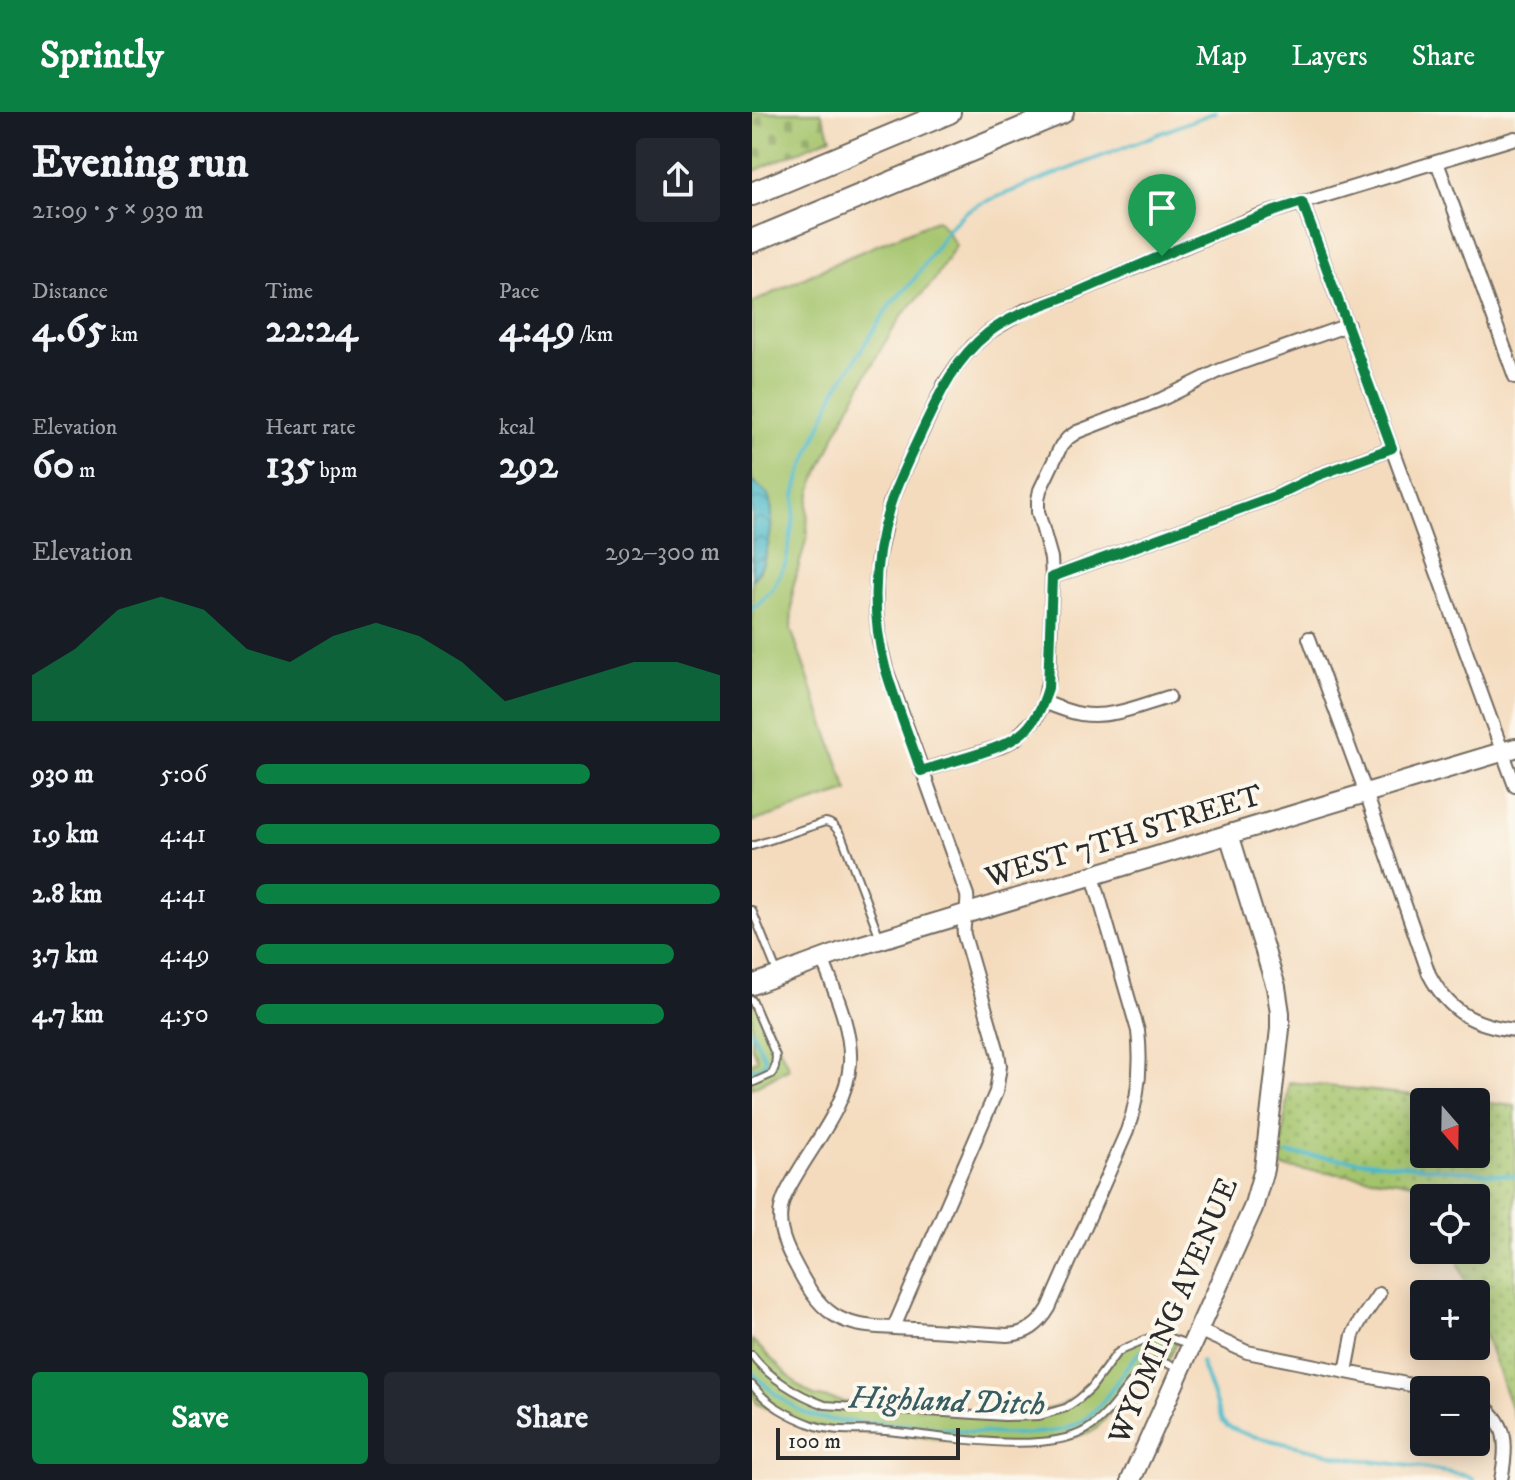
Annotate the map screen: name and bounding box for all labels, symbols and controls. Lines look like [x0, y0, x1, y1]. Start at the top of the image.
text: Sprintly [40, 32, 164, 80]
text: Map [1196, 39, 1247, 74]
text: Layers [1291, 39, 1368, 74]
text: Share [1412, 39, 1475, 74]
text: Evening run [32, 136, 249, 191]
button: share [636, 138, 720, 222]
pin [1128, 174, 1196, 256]
icon: arrive [1140, 186, 1184, 230]
text: 21:09 · 5 × 930 m [32, 194, 204, 227]
text: Distance [32, 278, 108, 305]
text: Time [265, 278, 313, 305]
text: Pace [499, 278, 539, 305]
text: 4.65 [32, 305, 106, 355]
text: 22:24 [265, 305, 358, 355]
text: 4:49 [499, 305, 575, 355]
text: km [106, 321, 138, 348]
text: /km [575, 321, 613, 348]
text: Elevation [32, 414, 117, 441]
text: Heart rate [265, 414, 356, 441]
text: kcal [499, 414, 535, 441]
text: 60 [32, 441, 74, 491]
text: 135 [265, 441, 315, 491]
text: 292 [499, 441, 558, 491]
text: m [74, 457, 96, 484]
text: bpm [315, 457, 357, 484]
text: Elevation [32, 536, 133, 569]
text: 292–300 m [605, 536, 720, 569]
text: 930 m [32, 758, 94, 791]
text: 5:06 [160, 758, 207, 791]
street label: WEST 7TH STREET [980, 777, 1267, 897]
text: 1.9 km [32, 818, 99, 851]
text: 4:41 [160, 818, 206, 851]
text: 2.8 km [32, 878, 102, 911]
text: 4:41 [160, 878, 206, 911]
text: 3.7 km [32, 938, 98, 971]
text: 4:49 [160, 938, 210, 971]
text: 4.7 km [32, 998, 104, 1031]
text: 4:50 [160, 998, 209, 1031]
north arrow [1410, 1088, 1490, 1168]
map controls [1410, 1088, 1490, 1456]
street label: WYOMING AVENUE [1101, 1172, 1247, 1451]
button: locate [1410, 1184, 1490, 1264]
button: + [1410, 1280, 1490, 1360]
button: Save [32, 1372, 368, 1464]
button: Share [384, 1372, 720, 1464]
button: − [1410, 1376, 1490, 1456]
water label: Highland Ditch [847, 1379, 1046, 1425]
scale bar [776, 1424, 960, 1460]
text: 100 m [788, 1428, 841, 1455]

